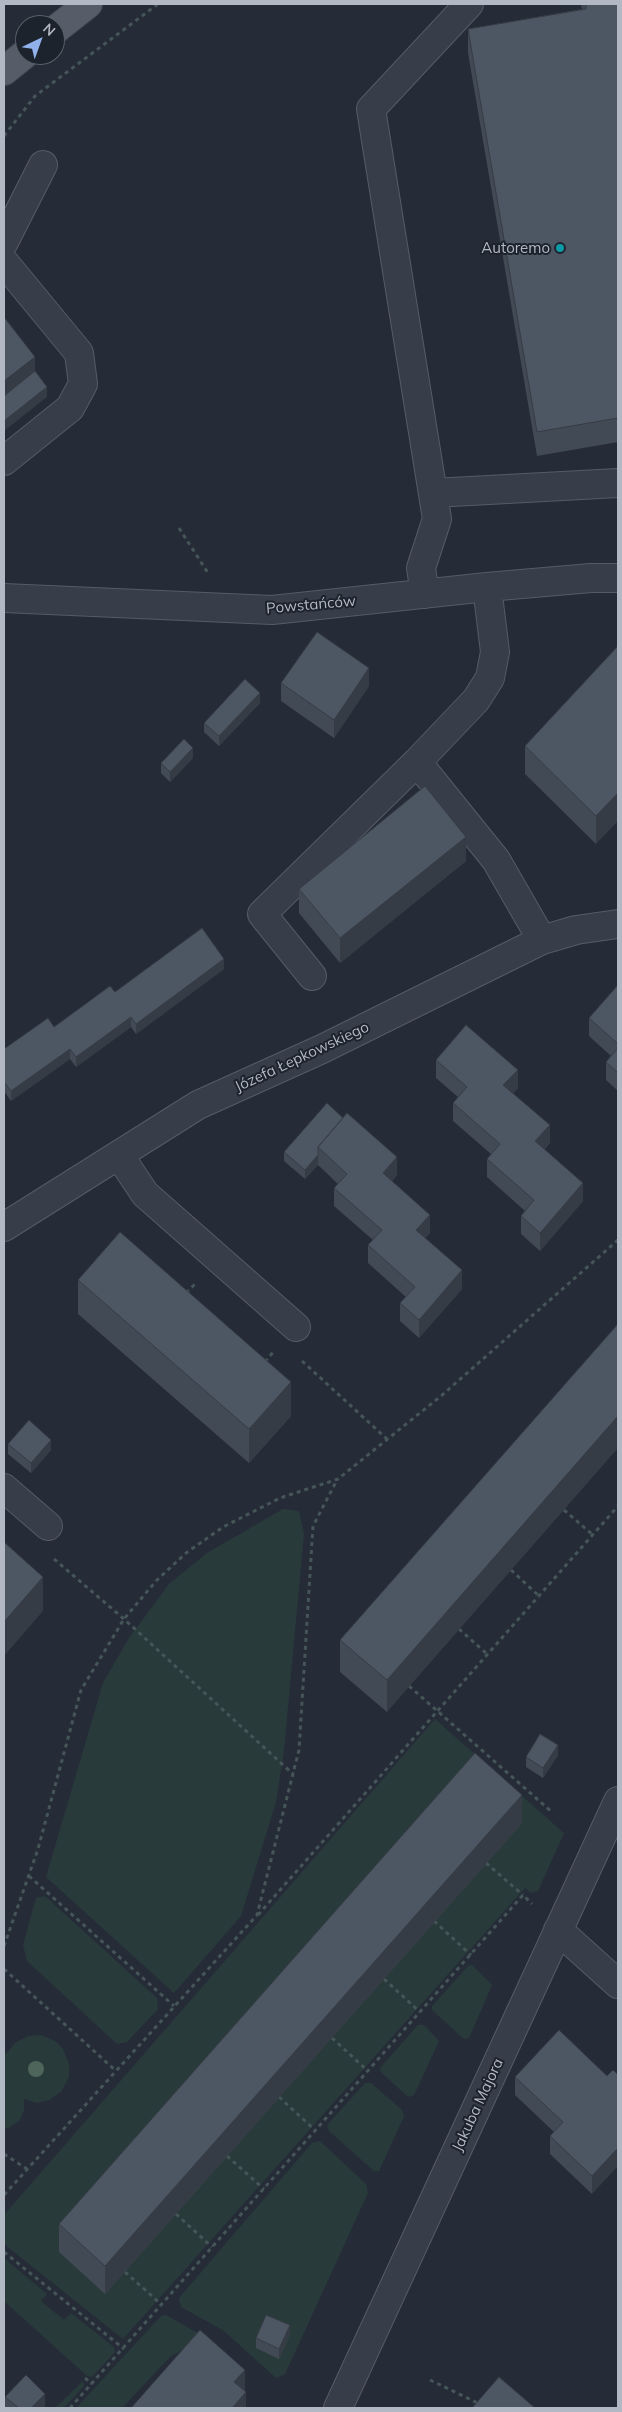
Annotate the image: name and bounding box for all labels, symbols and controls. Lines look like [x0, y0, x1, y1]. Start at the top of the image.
north arrow [15, 15, 65, 65]
text: N [39, 19, 59, 40]
place label: Autoremo [481, 239, 550, 257]
marker: Autoremo [554, 242, 566, 254]
street label: Powstańców [265, 592, 357, 618]
street label: Józefa Łepkowskiego [232, 1018, 372, 1096]
street label: Jakuba Majora [449, 2056, 507, 2154]

